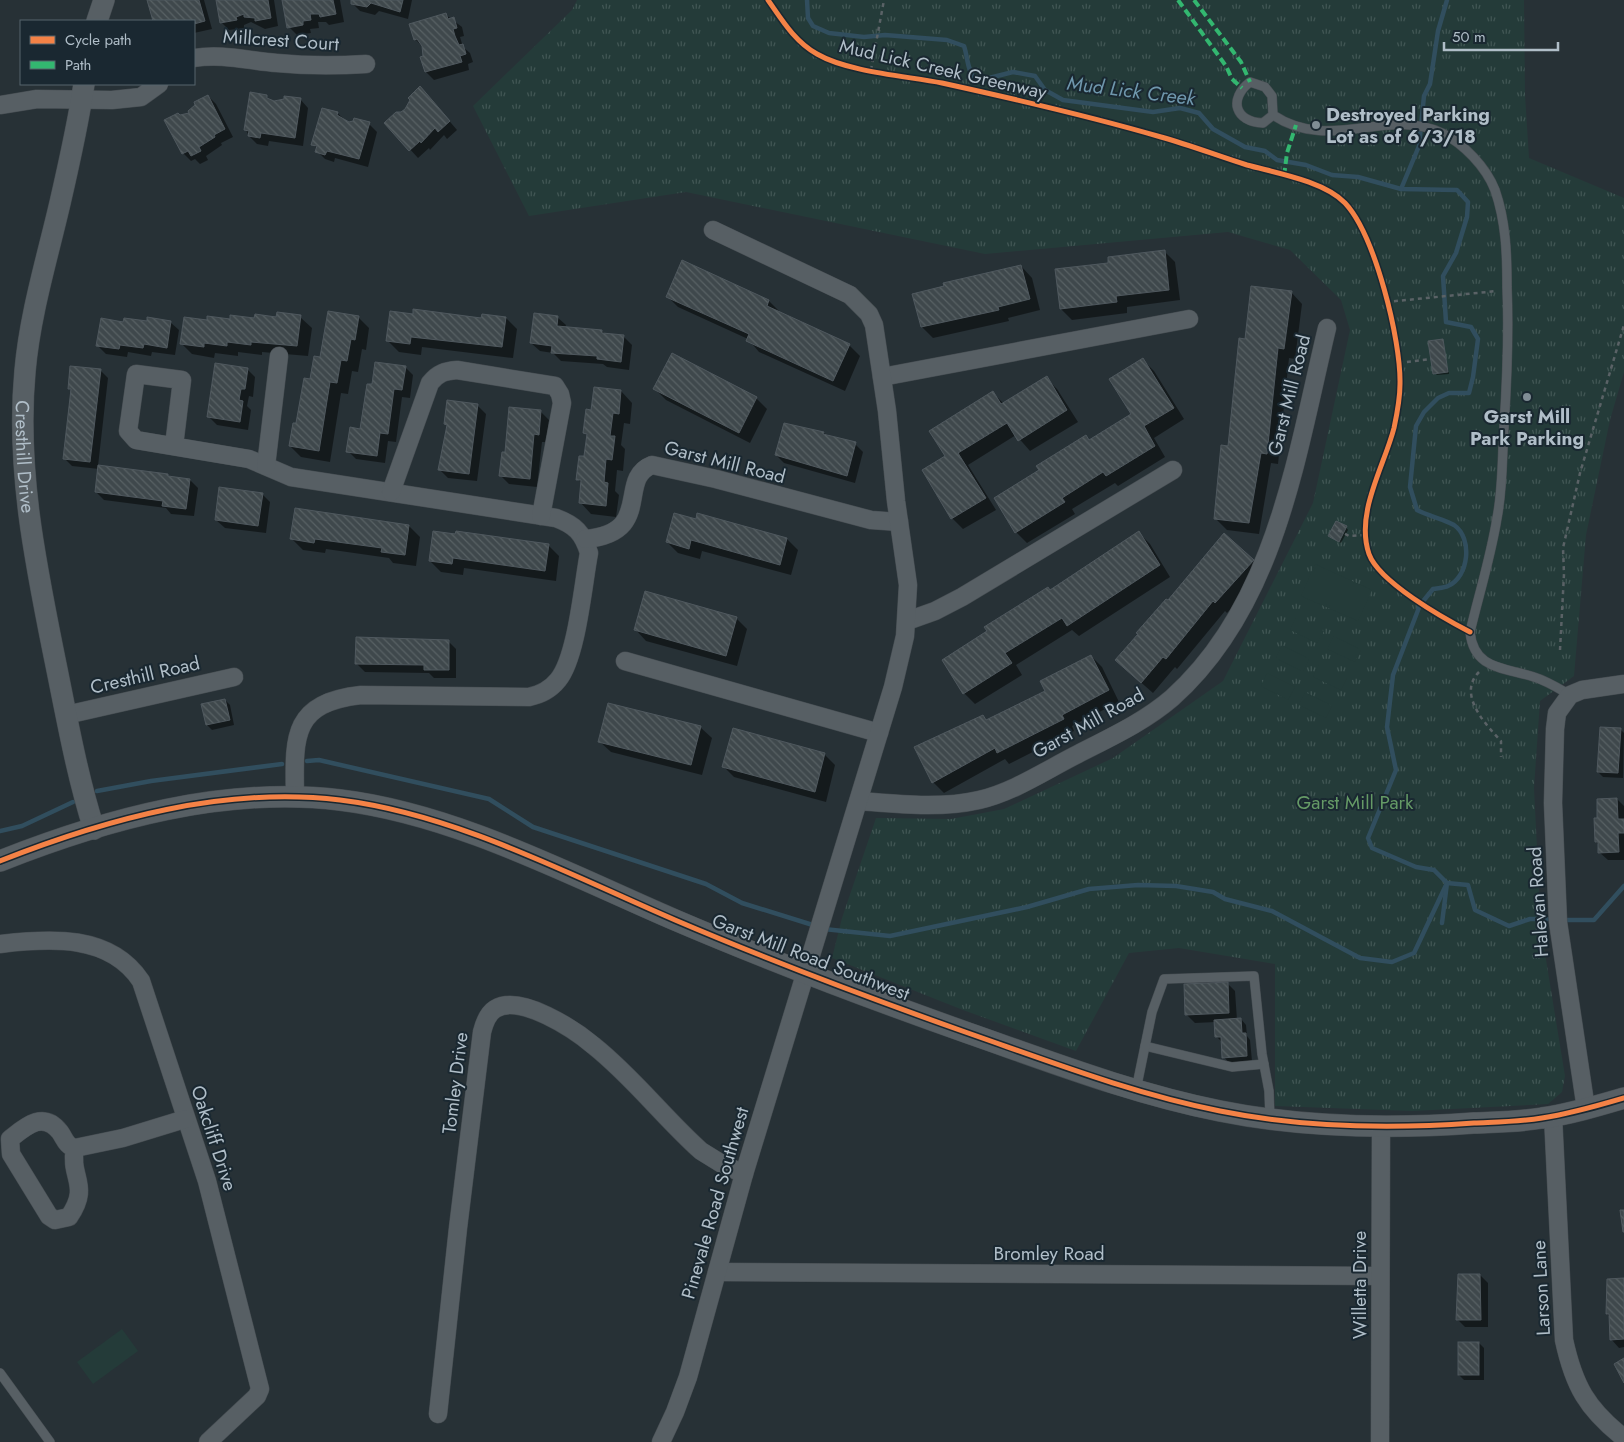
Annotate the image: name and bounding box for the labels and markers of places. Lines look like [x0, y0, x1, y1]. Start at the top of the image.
place label: Destroyed Parking Lot as of 6/3/18 [1326, 101, 1490, 150]
marker: Destroyed Parking Lot as of 6/3/18 [1310, 119, 1322, 131]
marker: Garst Mill Park Parking [1521, 391, 1533, 403]
place label: Garst Mill Park Parking [1470, 403, 1584, 452]

